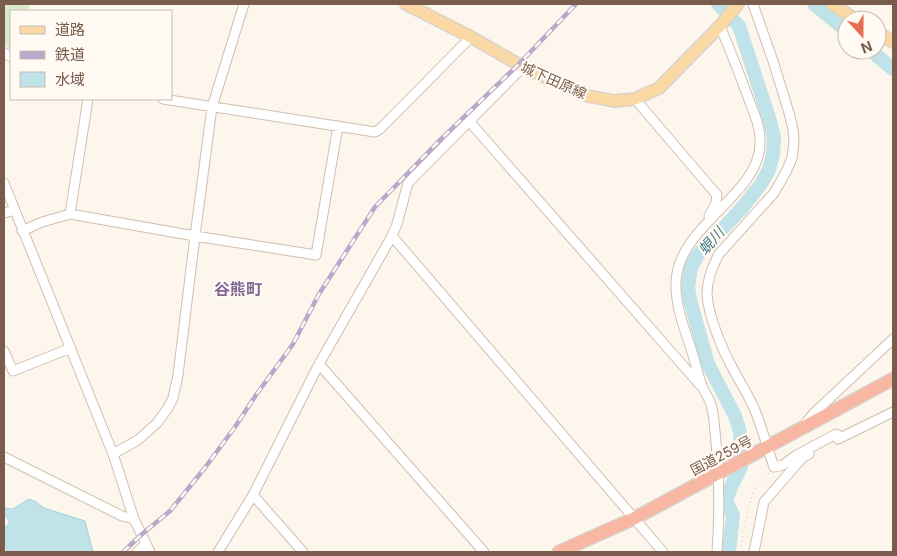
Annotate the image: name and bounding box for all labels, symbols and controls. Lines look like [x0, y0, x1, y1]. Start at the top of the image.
legend [10, 10, 172, 100]
north arrow [837, 10, 887, 60]
text: 道路 [55, 20, 85, 39]
text: N [859, 38, 875, 57]
text: 鉄道 [55, 45, 85, 64]
street label: 城下田原線 [519, 58, 589, 102]
text: 水域 [55, 70, 85, 89]
water label: 蜆川 [694, 222, 729, 259]
district label: 谷熊町 [214, 279, 262, 299]
street label: 国道259号 [687, 432, 755, 478]

